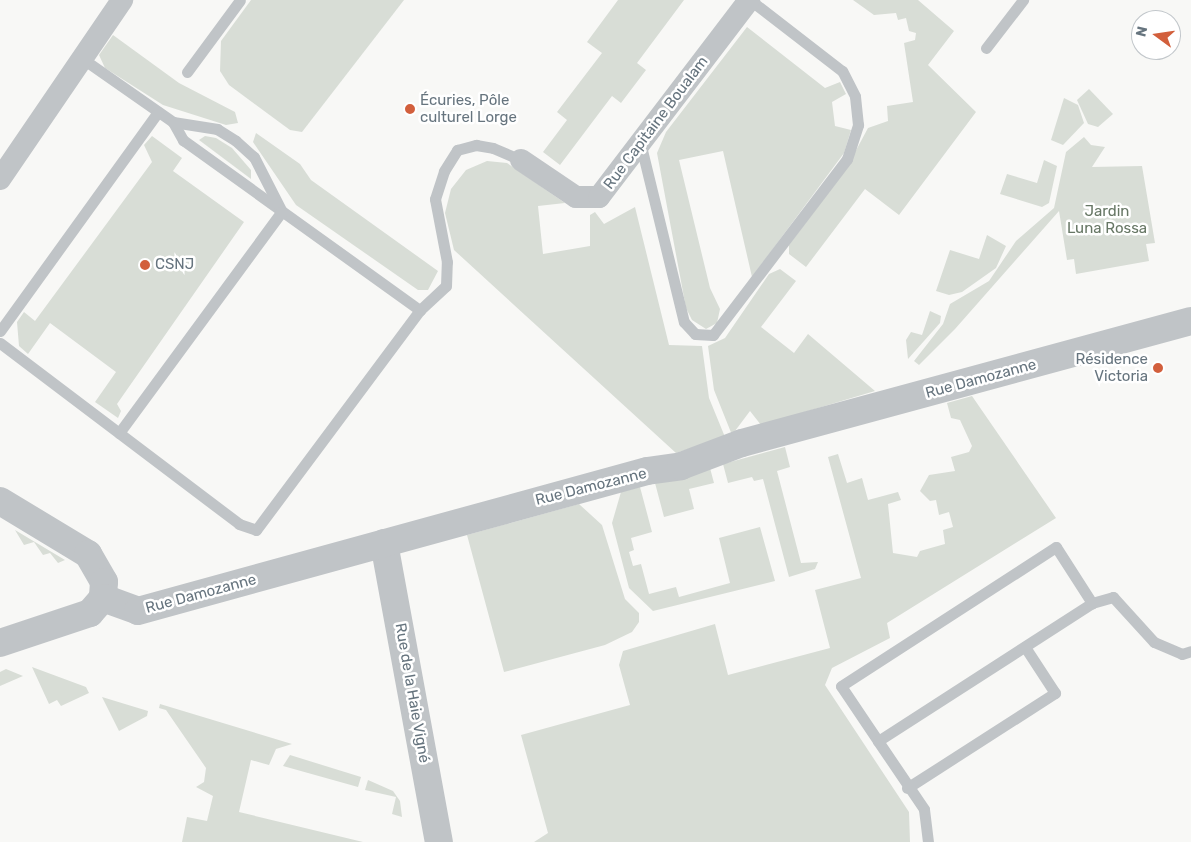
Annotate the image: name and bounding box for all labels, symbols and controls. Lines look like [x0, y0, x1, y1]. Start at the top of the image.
north arrow [1131, 10, 1181, 60]
text: N [1132, 25, 1151, 38]
street label: Rue Capitaine Boualam [600, 53, 712, 193]
place label: Écuries, Pôle culturel Lorge [420, 91, 517, 126]
marker: Écuries, Pôle culturel Lorge [404, 103, 416, 115]
park label: Jardin Luna Rossa [1067, 202, 1147, 237]
place label: CSNJ [155, 256, 194, 274]
marker: CSNJ [139, 259, 151, 271]
place label: Résidence Victoria [1075, 350, 1148, 385]
street label: Rue Damozanne [924, 356, 1038, 402]
marker: Résidence Victoria [1152, 362, 1164, 374]
street label: Rue Damozanne [534, 464, 648, 510]
street label: Rue Damozanne [144, 571, 258, 617]
street label: Rue de la Haie Vigné [391, 621, 433, 765]

